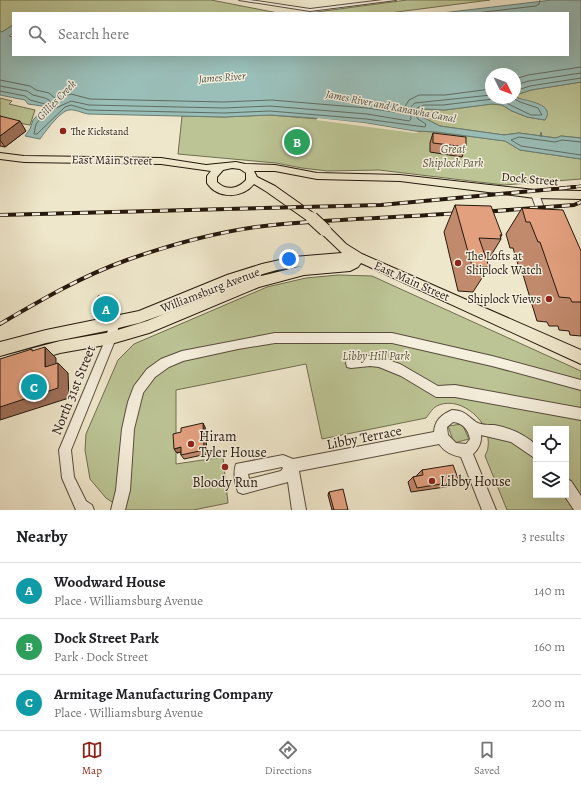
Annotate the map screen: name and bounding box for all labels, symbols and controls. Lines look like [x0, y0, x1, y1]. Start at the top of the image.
search box [12, 12, 569, 56]
icon: search [26, 23, 48, 45]
text: Search here [58, 24, 129, 44]
water label: James River [197, 68, 247, 87]
north arrow [485, 68, 521, 104]
water label: Gillies Creek [33, 77, 79, 124]
water label: James River and Kanawha Canal [323, 86, 458, 127]
place label: The Kickstand [71, 125, 129, 138]
marker: The Kickstand [58, 126, 68, 136]
pin: B [284, 127, 310, 157]
park label: Great Shiplock Park [423, 141, 484, 171]
street label: East Main Street [71, 151, 153, 169]
street label: Dock Street [501, 169, 559, 189]
place label: The Lofts at Shiplock Watch [466, 248, 543, 278]
your location [279, 249, 299, 269]
street label: East Main Street [372, 257, 452, 305]
marker: The Lofts at Shiplock Watch [453, 258, 463, 268]
street label: Williamsburg Avenue [157, 264, 262, 317]
place label: Shiplock Views [467, 291, 541, 307]
pin: A [93, 294, 119, 324]
marker: Shiplock Views [544, 294, 554, 304]
street label: North 31st Street [47, 342, 100, 438]
park label: Libby Hill Park [342, 348, 410, 364]
pin: C [21, 372, 47, 402]
street label: Libby Terrace [325, 421, 403, 454]
map controls [533, 426, 569, 498]
button: locate [533, 426, 569, 462]
place label: Hiram Tyler House [199, 427, 267, 462]
marker: Hiram Tyler House [186, 439, 196, 449]
marker: Bloody Run [220, 462, 230, 472]
button: layers [533, 462, 569, 498]
place label: Libby House [440, 472, 511, 491]
place label: Bloody Run [192, 473, 258, 492]
marker: Libby House [427, 476, 437, 486]
text: Nearby [16, 525, 67, 548]
text: 3 results [521, 528, 565, 545]
text: Woodward House [54, 572, 166, 592]
text: A [25, 582, 33, 599]
text: 140 m [534, 582, 565, 599]
text: Place · Williamsburg Avenue [54, 592, 203, 609]
text: Dock Street Park [54, 628, 159, 648]
text: B [25, 638, 33, 655]
text: 160 m [534, 638, 565, 655]
text: Park · Dock Street [54, 648, 148, 665]
text: Armitage Manufacturing Company [54, 684, 273, 704]
text: C [25, 694, 33, 711]
text: 200 m [532, 694, 565, 711]
text: Place · Williamsburg Avenue [54, 704, 203, 721]
tab: Map [81, 739, 103, 778]
tab: Directions [265, 739, 312, 778]
tab: Saved [474, 739, 500, 778]

